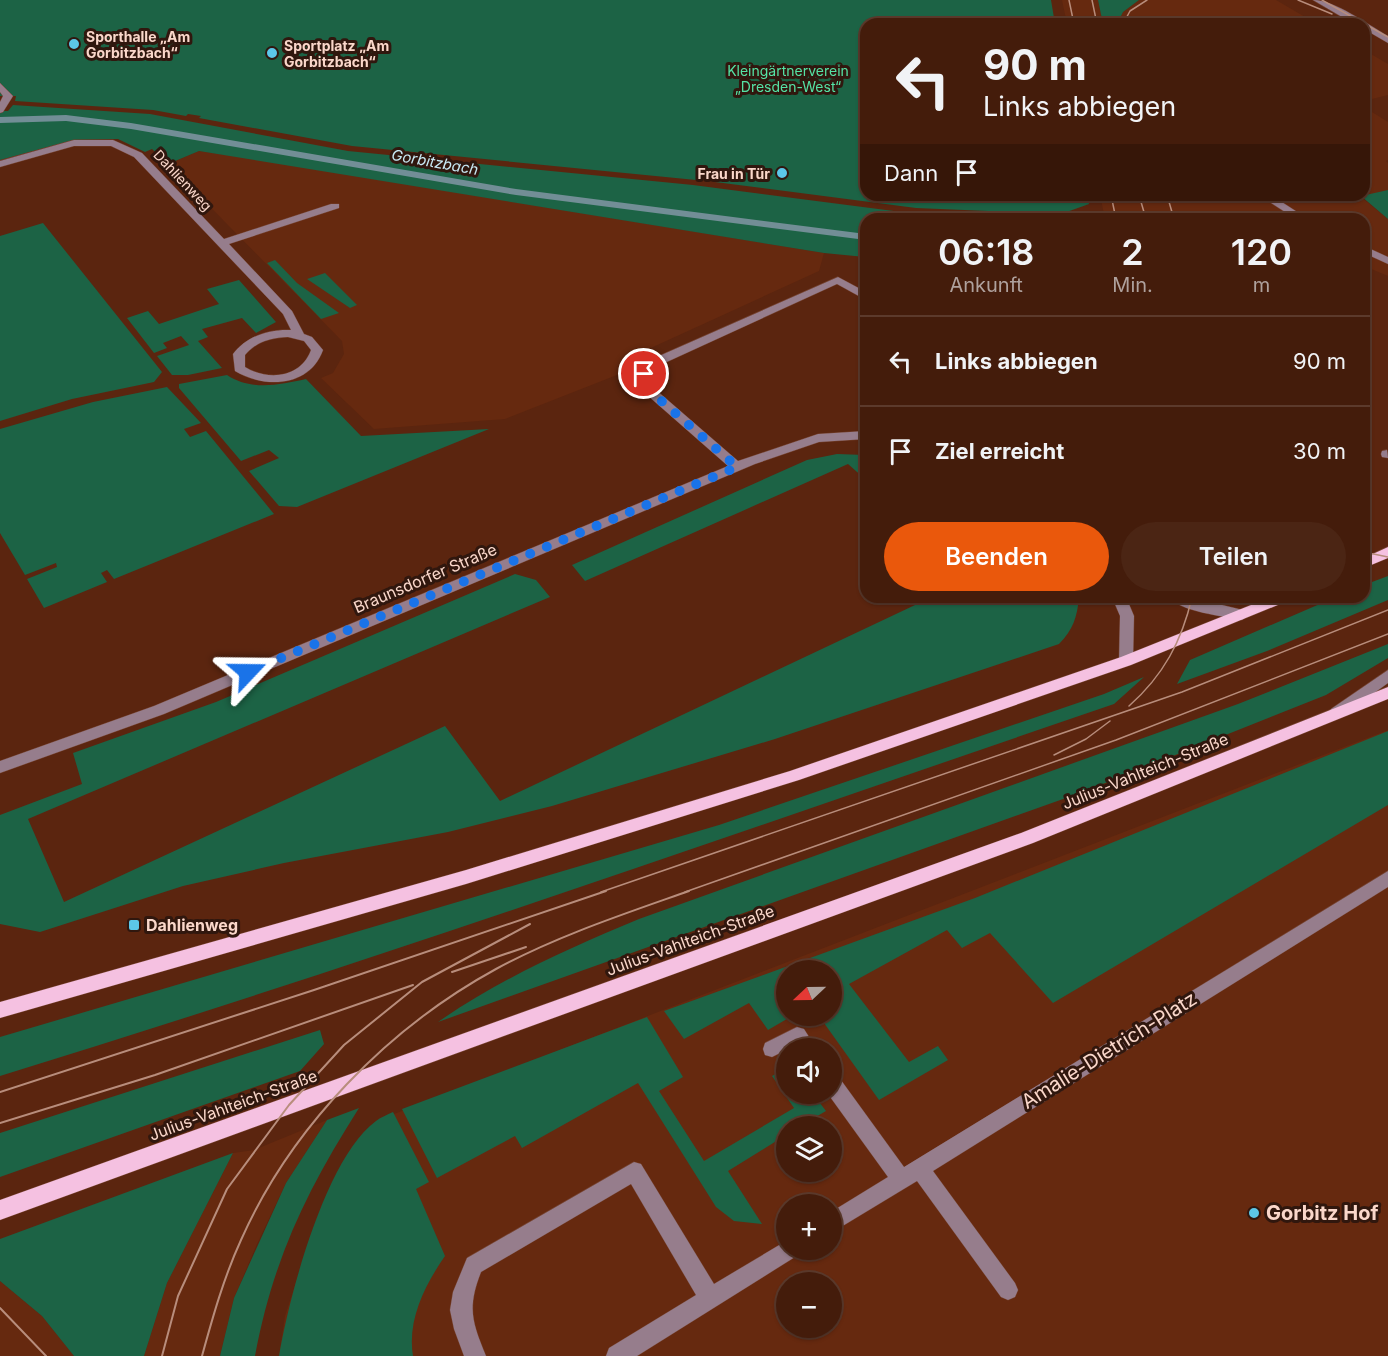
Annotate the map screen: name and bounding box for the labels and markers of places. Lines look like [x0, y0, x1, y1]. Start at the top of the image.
place label: Sporthalle „Am Gorbitzbach“ [86, 28, 190, 61]
marker: Sporthalle „Am Gorbitzbach“ [67, 37, 81, 51]
place label: Sportplatz „Am Gorbitzbach“ [284, 37, 389, 70]
marker: Sportplatz „Am Gorbitzbach“ [265, 46, 279, 60]
place label: Frau in Tür [698, 165, 770, 182]
marker: Frau in Tür [775, 166, 789, 180]
pin [618, 348, 669, 399]
place label: Dahlienweg [146, 915, 238, 935]
marker: Dahlienweg [127, 918, 141, 932]
place label: Gorbitz Hof [1266, 1201, 1378, 1225]
marker: Gorbitz Hof [1247, 1206, 1261, 1220]

